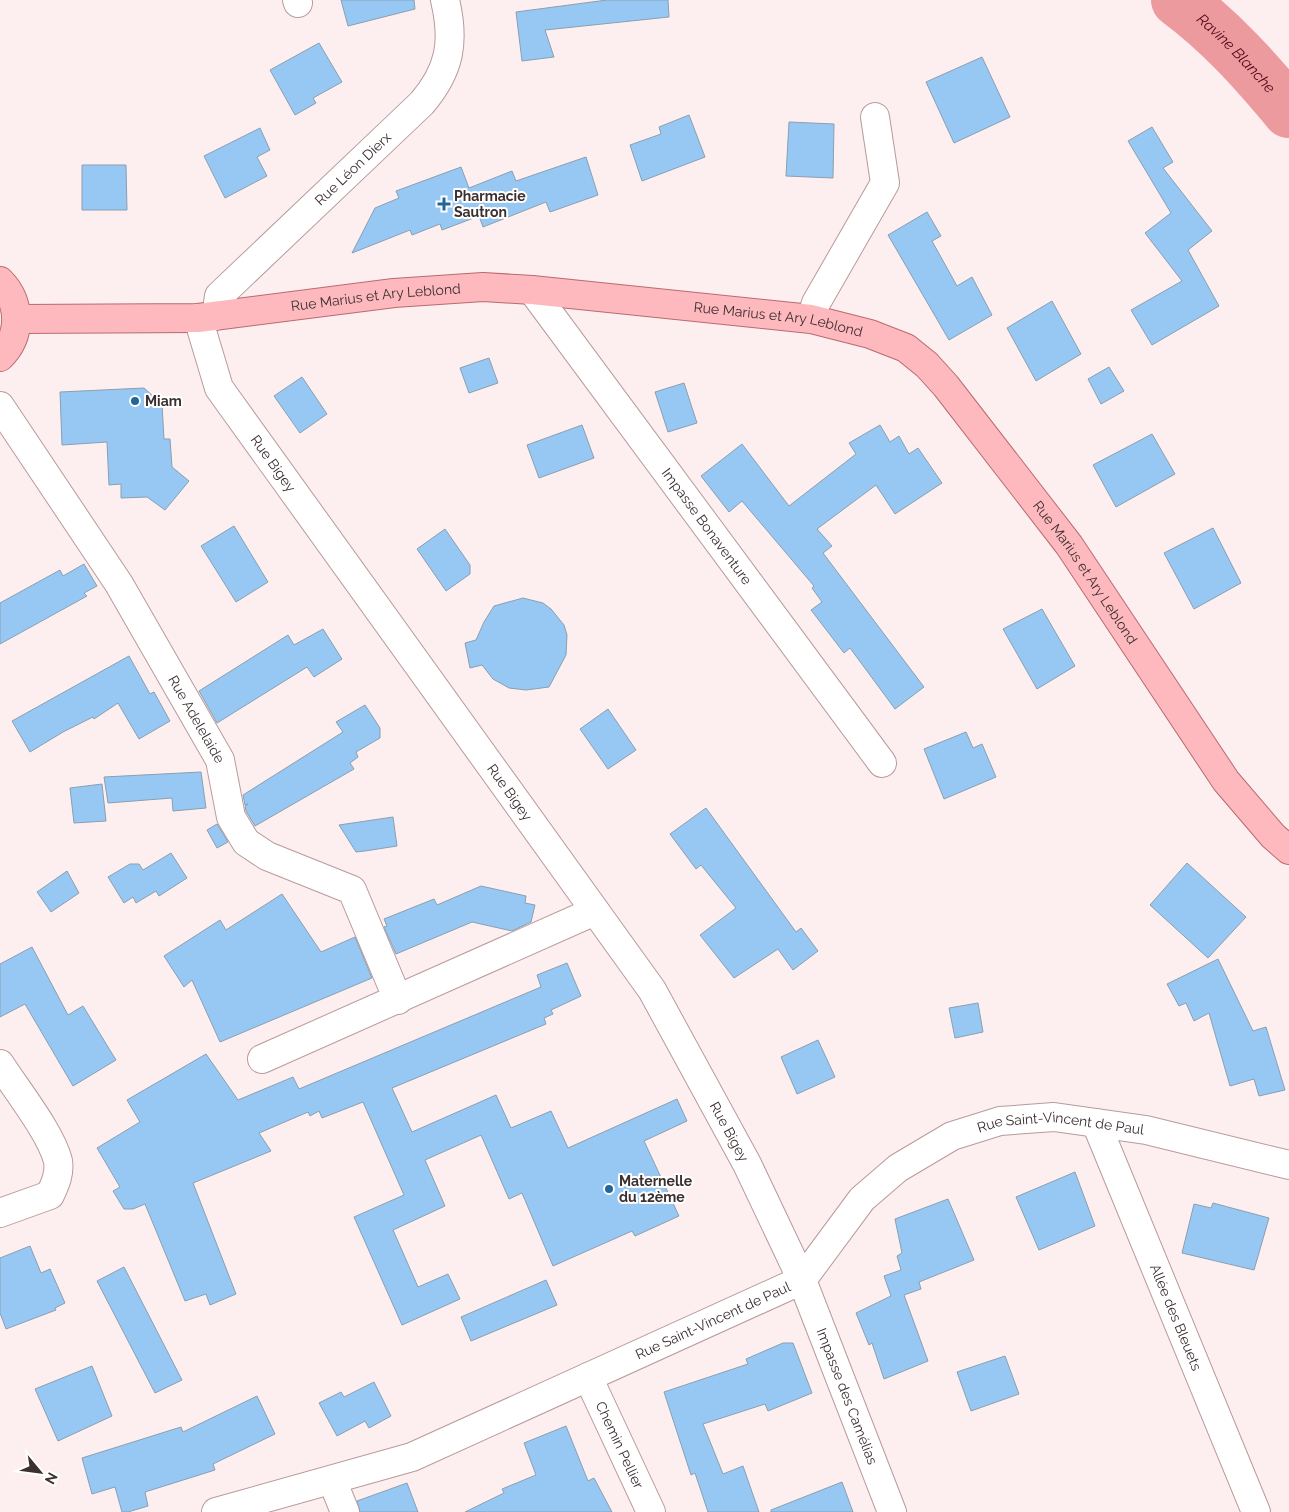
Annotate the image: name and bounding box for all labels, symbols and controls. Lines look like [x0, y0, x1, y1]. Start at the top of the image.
water label: Ravine Blanche [1193, 10, 1279, 97]
street label: Rue Léon Dierx [312, 129, 394, 209]
place label: Pharmacie Sautron [454, 188, 526, 220]
marker: Pharmacie Sautron [438, 198, 450, 210]
street label: Rue Marius et Ary Leblond [290, 281, 461, 314]
street label: Rue Marius et Ary Leblond [693, 299, 864, 340]
place label: Miam [145, 393, 182, 409]
marker: Miam [129, 395, 141, 407]
street label: Rue Bigey [248, 432, 299, 495]
street label: Impasse Bonaventure [659, 465, 755, 588]
street label: Rue Marius et Ary Leblond [1030, 498, 1141, 647]
street label: Rue Adelelaide [165, 673, 228, 766]
street label: Rue Bigey [484, 761, 536, 824]
street label: Rue Bigey [707, 1099, 752, 1165]
street label: Rue Saint-Vincent de Paul [975, 1109, 1145, 1138]
place label: Maternelle du 12ème [619, 1173, 693, 1205]
marker: Maternelle du 12ème [603, 1183, 615, 1195]
street label: Allée des Bleuets [1147, 1262, 1205, 1373]
street label: Rue Saint-Vincent de Paul [633, 1278, 793, 1363]
street label: Impasse des Camélias [813, 1326, 881, 1467]
street label: Chemin Pellier [593, 1399, 647, 1491]
north arrow [15, 1447, 65, 1497]
text: N [42, 1470, 61, 1487]

